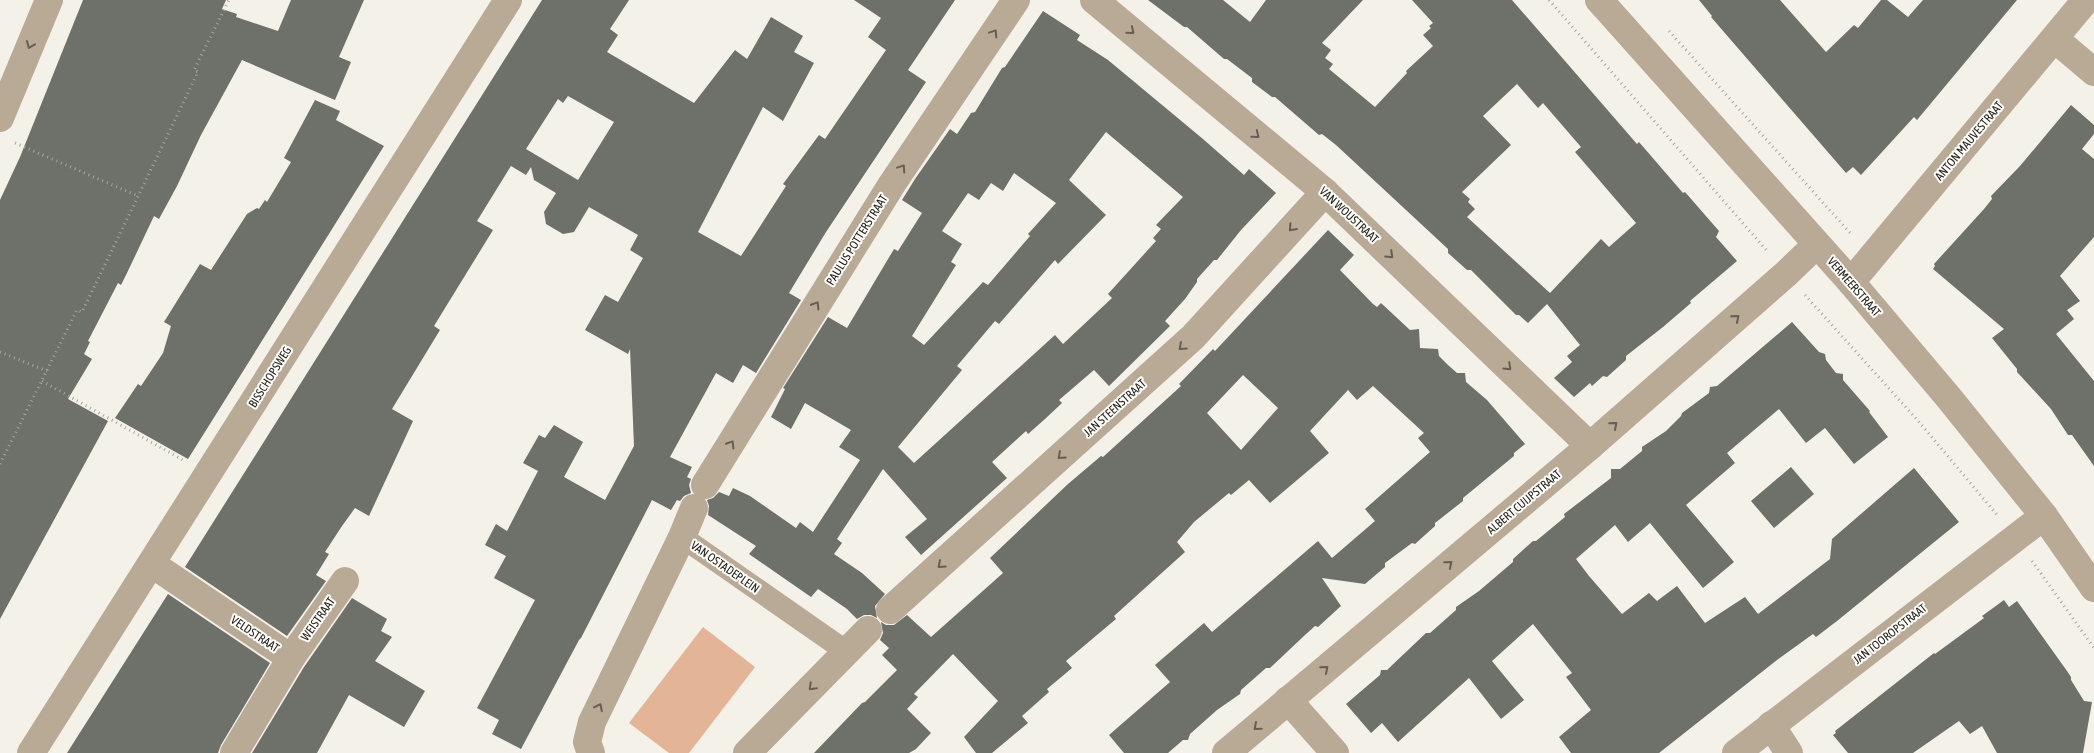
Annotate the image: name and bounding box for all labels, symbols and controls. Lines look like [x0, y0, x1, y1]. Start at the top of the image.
one-way arrow [1125, 26, 1134, 34]
one-way arrow [988, 29, 997, 39]
one-way arrow [26, 40, 37, 49]
street label: ANTON MAUVESTRAAT [1932, 98, 2007, 183]
one-way arrow [1250, 130, 1259, 138]
one-way arrow [896, 164, 905, 173]
street label: VAN WOUSTRAAT [1317, 184, 1382, 246]
street label: PAULUS POTTERSTRAAT [824, 192, 891, 288]
one-way arrow [1289, 222, 1298, 231]
one-way arrow [1385, 249, 1394, 258]
street label: VERMEERSTRAAT [1824, 254, 1884, 320]
one-way arrow [810, 302, 819, 311]
one-way arrow [1730, 315, 1739, 324]
one-way arrow [1179, 342, 1188, 351]
street label: BISSCHOPSWEG [246, 344, 294, 410]
one-way arrow [1502, 361, 1511, 370]
street label: JAN STEENSTRAAT [1081, 376, 1150, 440]
one-way arrow [1608, 422, 1617, 431]
one-way arrow [724, 440, 734, 449]
one-way arrow [1058, 450, 1067, 459]
street label: ALBERT CUIJPSTRAAT [1484, 466, 1564, 537]
street label: VAN OSTADEPLEIN [688, 538, 762, 596]
one-way arrow [937, 559, 946, 568]
one-way arrow [1444, 561, 1453, 570]
street label: WEISTRAAT [298, 594, 338, 643]
street label: JAN TOOROPSTRAAT [1851, 601, 1930, 667]
street label: VELDSTRAAT [228, 613, 282, 656]
one-way arrow [1319, 666, 1328, 674]
one-way arrow [809, 681, 818, 690]
one-way arrow [593, 703, 603, 712]
one-way arrow [1254, 721, 1263, 729]

